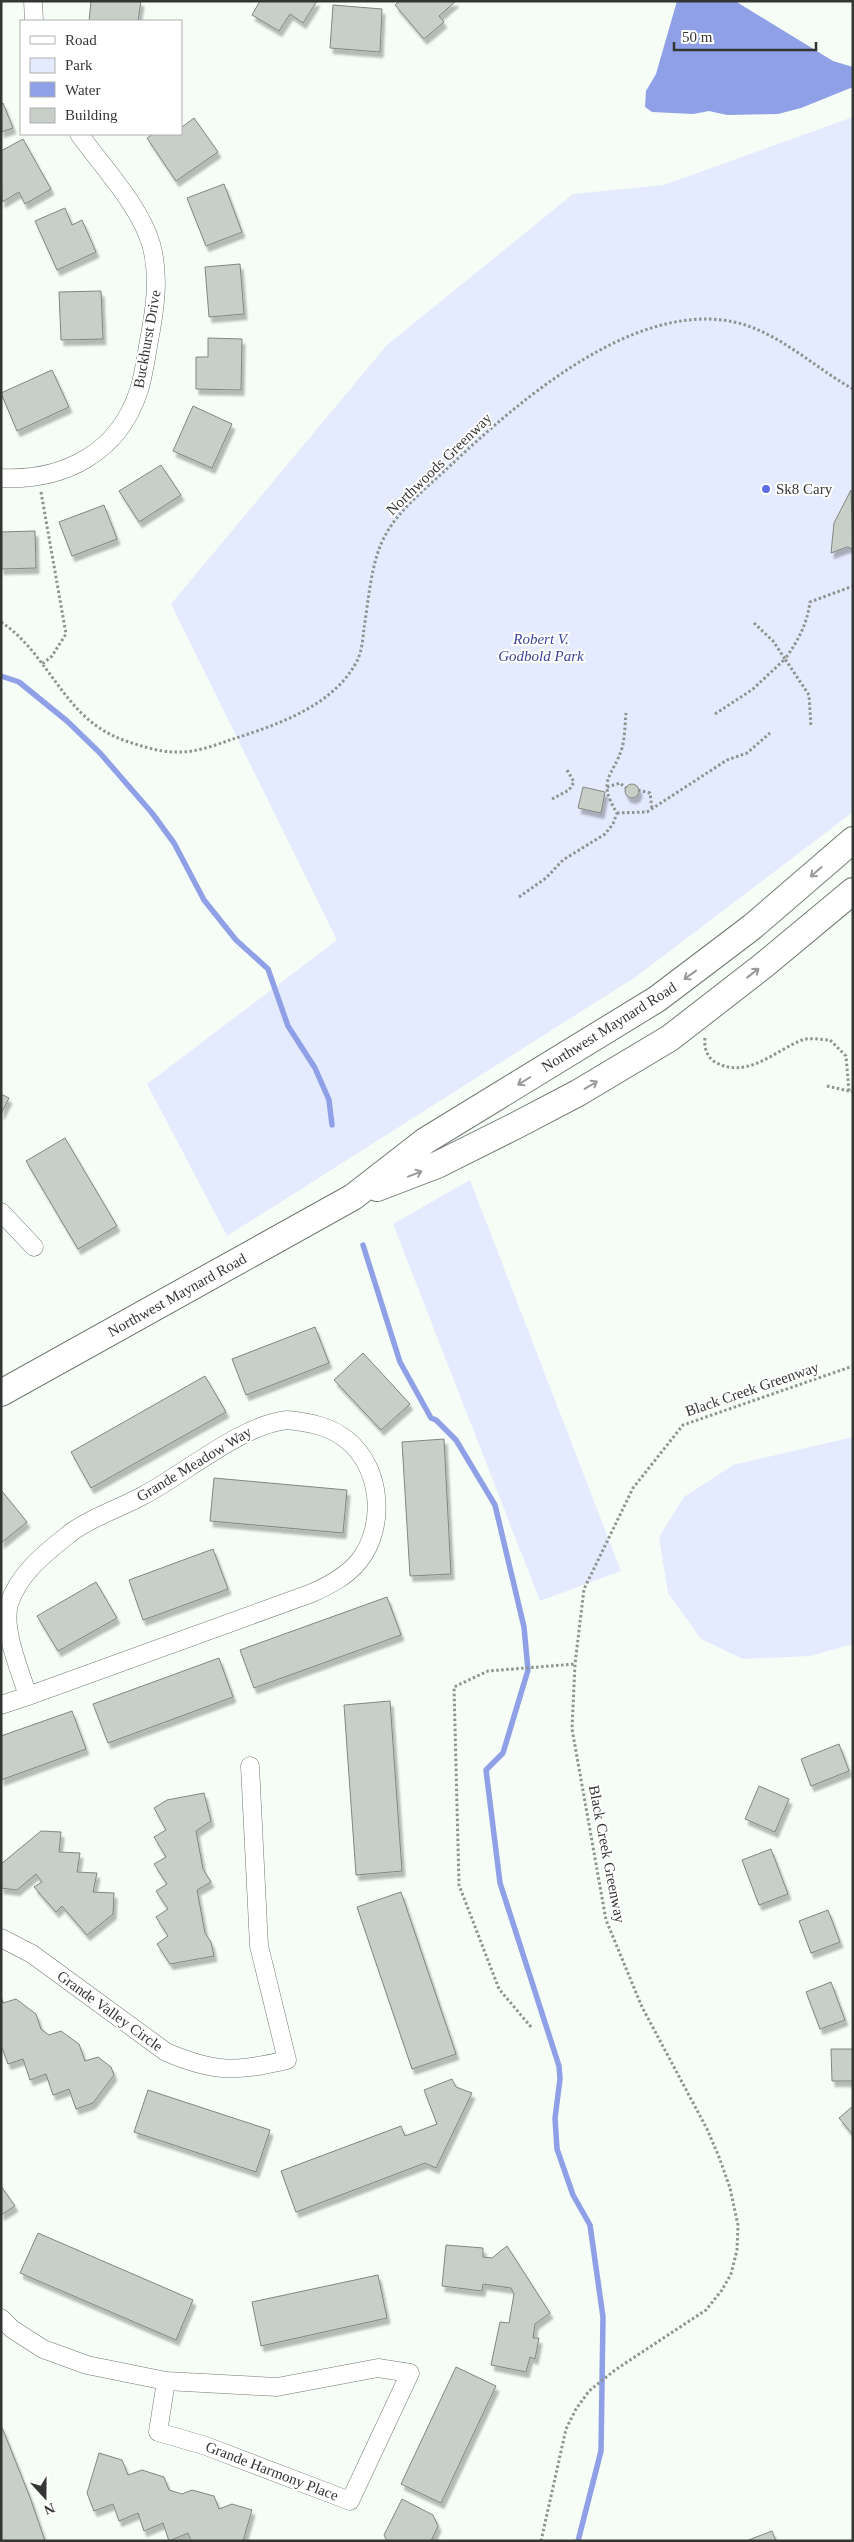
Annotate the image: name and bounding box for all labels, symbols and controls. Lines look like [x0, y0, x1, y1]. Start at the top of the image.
legend [20, 20, 182, 135]
scale bar [674, 20, 816, 52]
text: 50 m [682, 29, 713, 45]
text: Road [65, 32, 97, 48]
text: Park [65, 57, 93, 73]
text: Water [65, 82, 100, 98]
text: Building [65, 107, 118, 123]
street label: Buckhurst Drive [130, 288, 164, 389]
street label: Northwoods Greenway [383, 409, 495, 518]
place label: Sk8 Cary [776, 481, 833, 497]
marker: Sk8 Cary [760, 483, 772, 495]
park label: Robert V. Godbold Park [498, 631, 584, 664]
one-way arrow [810, 866, 823, 877]
one-way arrow [747, 968, 760, 979]
one-way arrow [683, 970, 697, 980]
street label: Northwest Maynard Road [539, 979, 680, 1075]
one-way arrow [517, 1076, 531, 1086]
one-way arrow [583, 1079, 597, 1089]
one-way arrow [407, 1168, 422, 1177]
street label: Northwest Maynard Road [105, 1250, 249, 1340]
street label: Black Creek Greenway [683, 1358, 821, 1419]
street label: Grande Meadow Way [134, 1423, 255, 1505]
street label: Black Creek Greenway [586, 1784, 628, 1925]
street label: Grande Valley Circle [54, 1967, 166, 2055]
street label: Grande Harmony Place [203, 2438, 341, 2504]
north arrow [20, 2472, 70, 2522]
text: N [42, 2500, 57, 2517]

